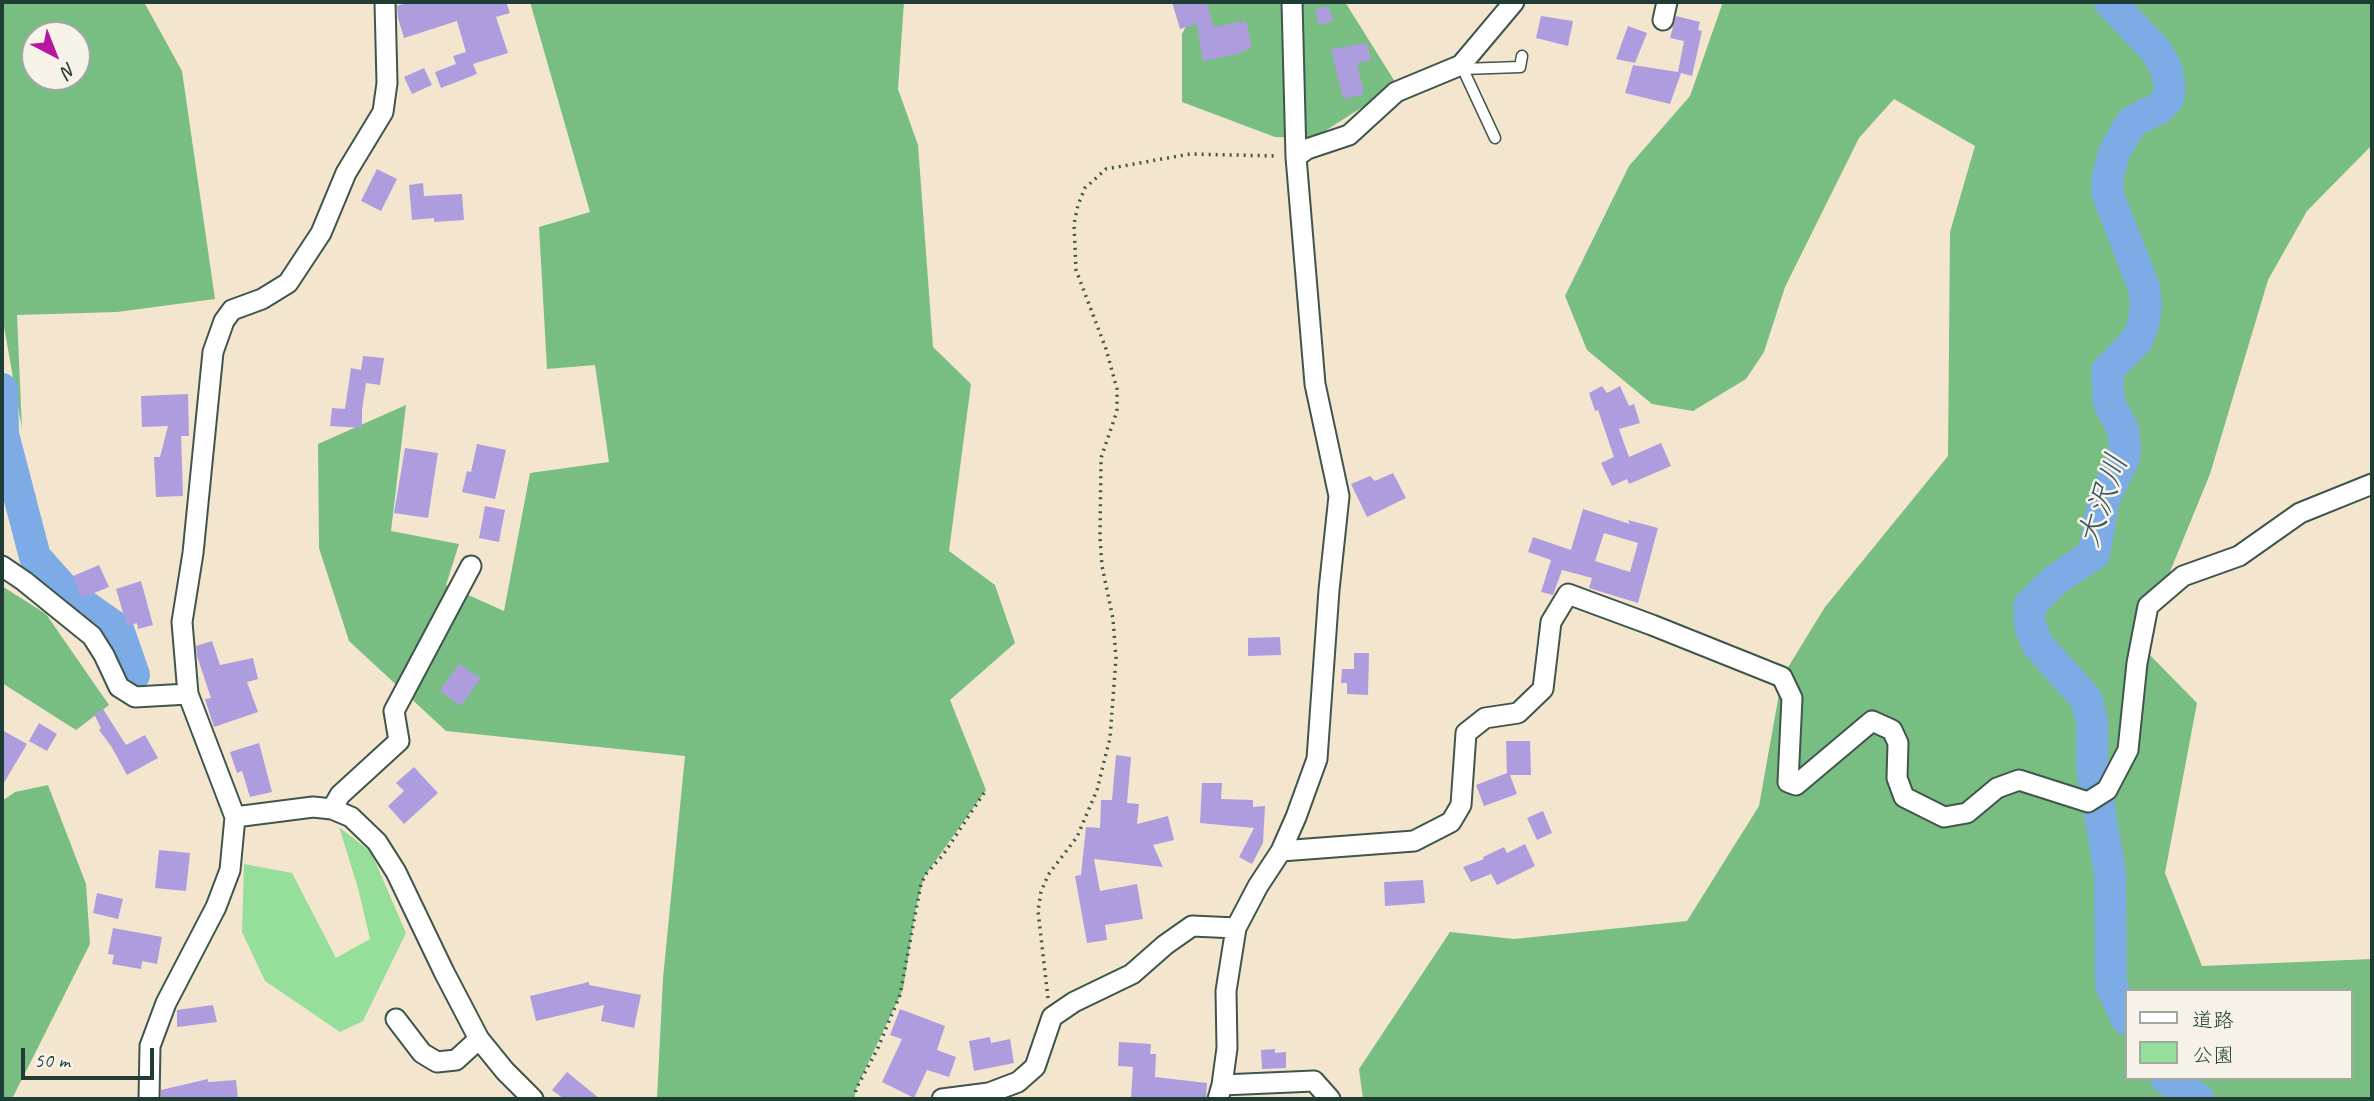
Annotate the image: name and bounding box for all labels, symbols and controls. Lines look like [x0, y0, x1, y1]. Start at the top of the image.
north arrow [21, 21, 91, 91]
text: N [56, 57, 81, 83]
water label: 大沢川 [2070, 449, 2138, 553]
legend [2126, 989, 2353, 1080]
text: 道路 [2192, 1007, 2234, 1033]
scale bar [24, 1034, 158, 1078]
text: 公園 [2192, 1042, 2234, 1068]
text: 50 m [34, 1047, 70, 1073]

